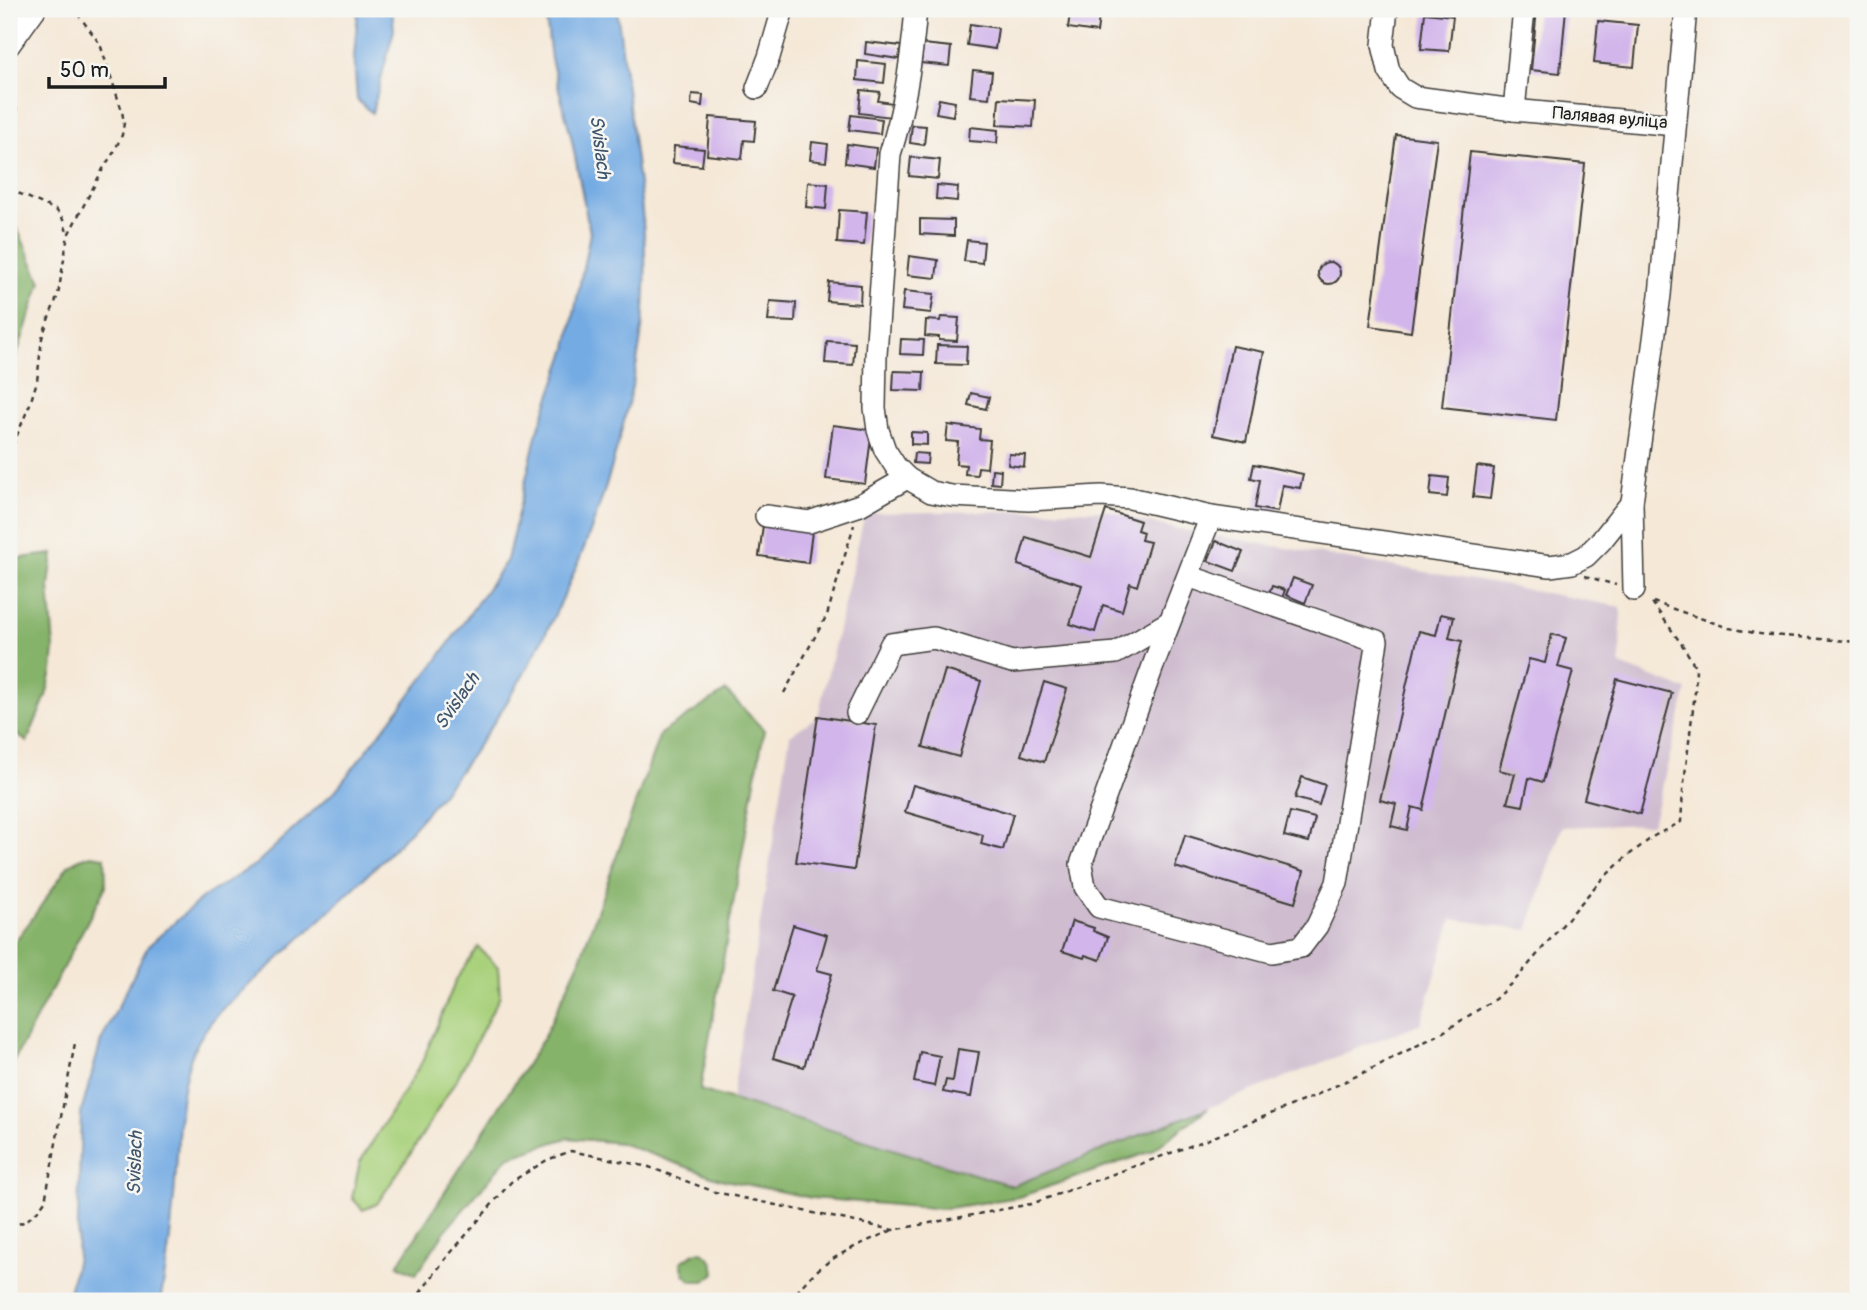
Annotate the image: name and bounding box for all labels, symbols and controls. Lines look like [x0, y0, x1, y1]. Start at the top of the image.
scale bar [49, 46, 164, 90]
text: 50 m [60, 57, 109, 84]
street label: Палявая вуліца [1551, 102, 1669, 134]
water label: Svislach [584, 114, 616, 181]
water label: Svislach [429, 667, 486, 734]
water label: Svislach [122, 1130, 148, 1195]

